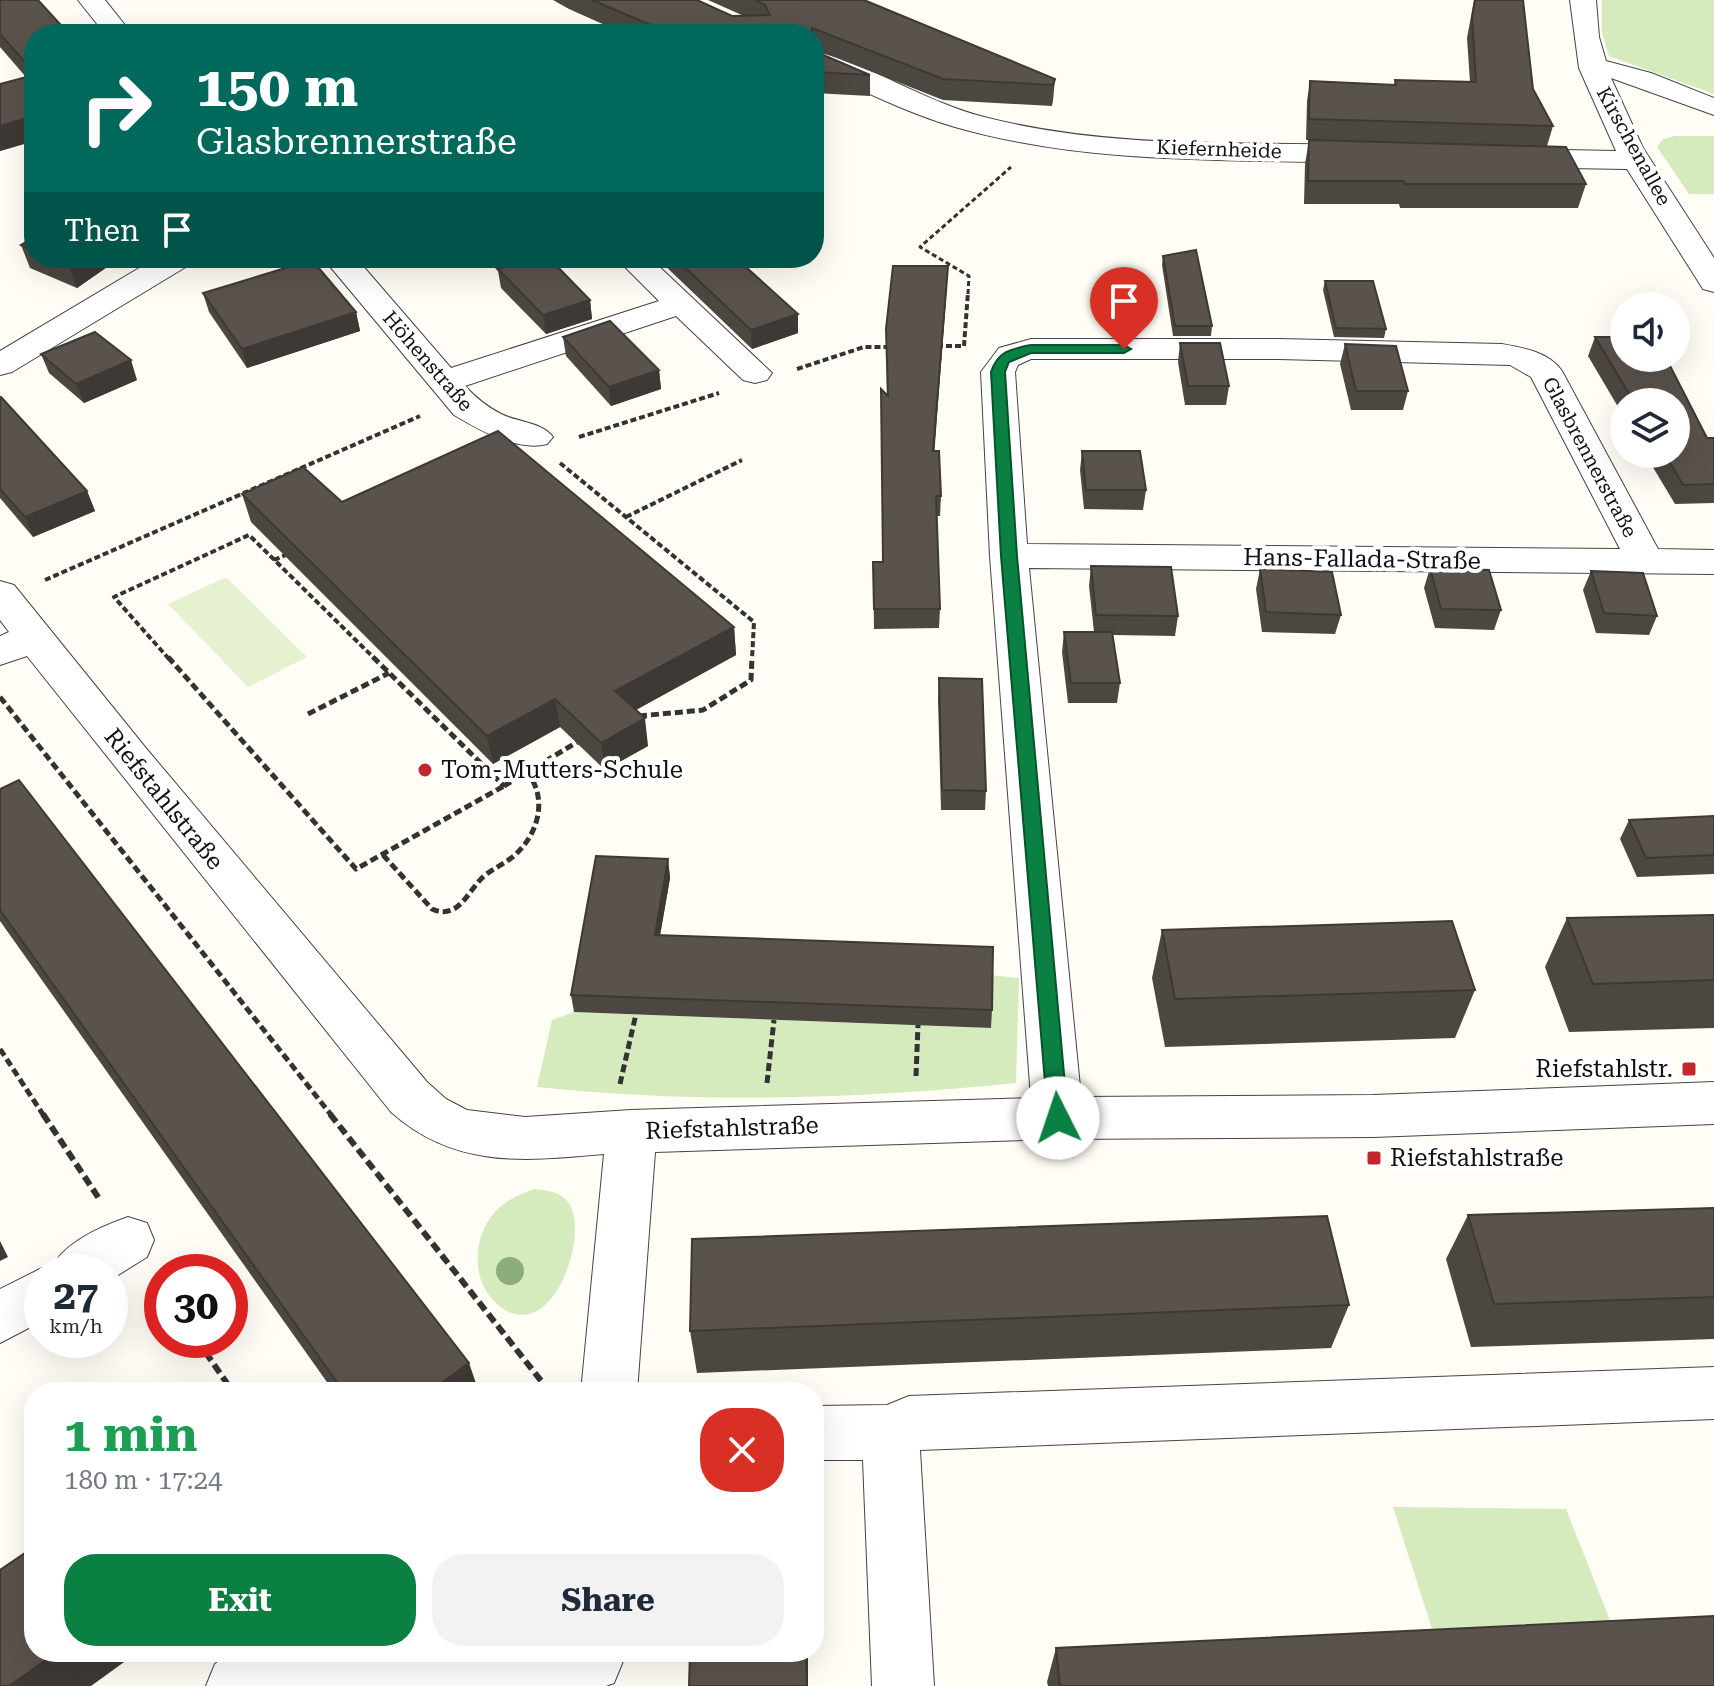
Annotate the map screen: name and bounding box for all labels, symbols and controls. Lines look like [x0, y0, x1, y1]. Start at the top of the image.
text: 150 m [196, 54, 358, 120]
icon: right [64, 56, 168, 160]
street label: Kirschenallee [1592, 83, 1676, 209]
text: Glasbrennerstraße [196, 121, 517, 163]
street label: Kiefernheide [1156, 135, 1282, 163]
icon: arrive [155, 208, 199, 252]
text: Then [64, 213, 139, 248]
pin [1090, 267, 1158, 349]
icon: arrive [1102, 279, 1146, 323]
map controls [1610, 292, 1690, 468]
button: sound [1610, 292, 1690, 372]
street label: Höhenstraße [378, 306, 478, 416]
street label: Glasbrennerstraße [1538, 373, 1642, 541]
button: layers [1610, 388, 1690, 468]
street label: Hans-Fallada-Straße [1243, 543, 1481, 575]
street label: Riefstahlstraße [99, 723, 229, 875]
place label: Tom-Mutters-Schule [441, 756, 683, 784]
marker: Tom-Mutters-Schule [416, 761, 434, 779]
place label: Riefstahlstr. [1535, 1055, 1673, 1083]
marker: Riefstahlstr. [1680, 1060, 1698, 1078]
position arrow [1016, 1076, 1100, 1160]
street label: Riefstahlstraße [645, 1111, 819, 1145]
place label: Riefstahlstraße [1390, 1144, 1563, 1172]
marker: Riefstahlstraße [1365, 1149, 1383, 1167]
speed limit sign: 30 [144, 1254, 248, 1358]
text: 27 [54, 1272, 98, 1319]
text: km/h [49, 1314, 103, 1338]
text: 1 min [64, 1407, 197, 1463]
button: close [700, 1408, 784, 1492]
text: 180 m · 17:24 [64, 1465, 223, 1495]
button: Exit [64, 1554, 416, 1646]
button: Share [432, 1554, 784, 1646]

